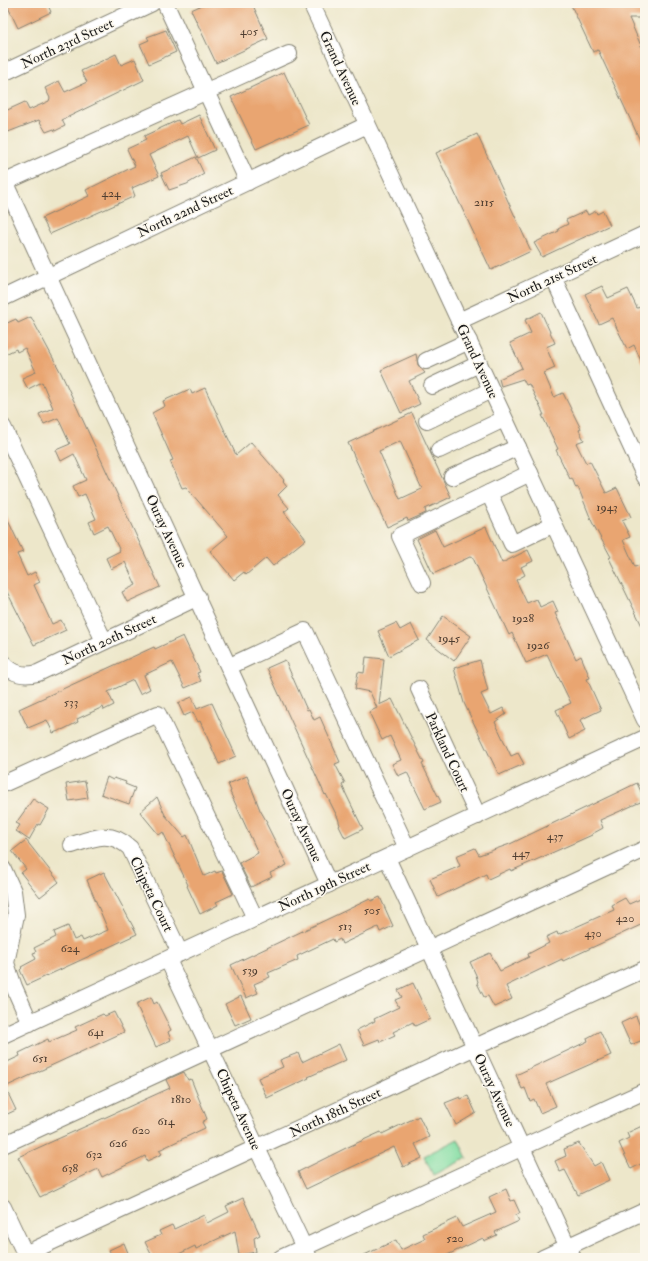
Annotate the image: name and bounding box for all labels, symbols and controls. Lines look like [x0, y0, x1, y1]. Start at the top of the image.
street label: North 23rd Street [18, 14, 117, 72]
house number: 405 [240, 24, 259, 39]
street label: Grand Avenue [316, 28, 365, 108]
street label: North 22nd Street [135, 182, 236, 241]
house number: 424 [101, 186, 121, 201]
house number: 2115 [474, 195, 495, 210]
street label: North 21st Street [505, 250, 600, 307]
street label: Grand Avenue [453, 321, 502, 401]
street label: Ouray Avenue [141, 492, 191, 571]
house number: 1943 [596, 500, 618, 515]
street label: North 20th Street [59, 610, 159, 669]
house number: 1928 [512, 611, 534, 626]
house number: 1945 [438, 631, 461, 646]
house number: 1926 [527, 638, 550, 653]
house number: 533 [64, 695, 78, 710]
street label: Parkland Court [422, 710, 474, 795]
street label: Ouray Avenue [276, 786, 326, 865]
house number: 437 [547, 829, 564, 844]
house number: 447 [512, 846, 531, 861]
street label: Chipeta Court [125, 854, 177, 935]
street label: North 19th Street [275, 857, 373, 915]
house number: 505 [364, 903, 381, 918]
house number: 420 [616, 911, 634, 926]
house number: 513 [338, 919, 352, 934]
house number: 430 [584, 926, 602, 941]
house number: 624 [61, 941, 80, 956]
house number: 539 [242, 963, 258, 978]
house number: 641 [88, 1025, 104, 1040]
house number: 651 [32, 1051, 48, 1066]
street label: Ouray Avenue [469, 1051, 519, 1130]
street label: Chipeta Avenue [211, 1066, 265, 1153]
street label: North 18th Street [287, 1084, 384, 1141]
house number: 1810 [171, 1092, 191, 1107]
house number: 614 [158, 1114, 175, 1129]
house number: 620 [132, 1123, 150, 1138]
house number: 626 [109, 1136, 128, 1151]
house number: 632 [86, 1147, 102, 1162]
house number: 638 [62, 1161, 79, 1176]
house number: 520 [446, 1231, 464, 1246]

